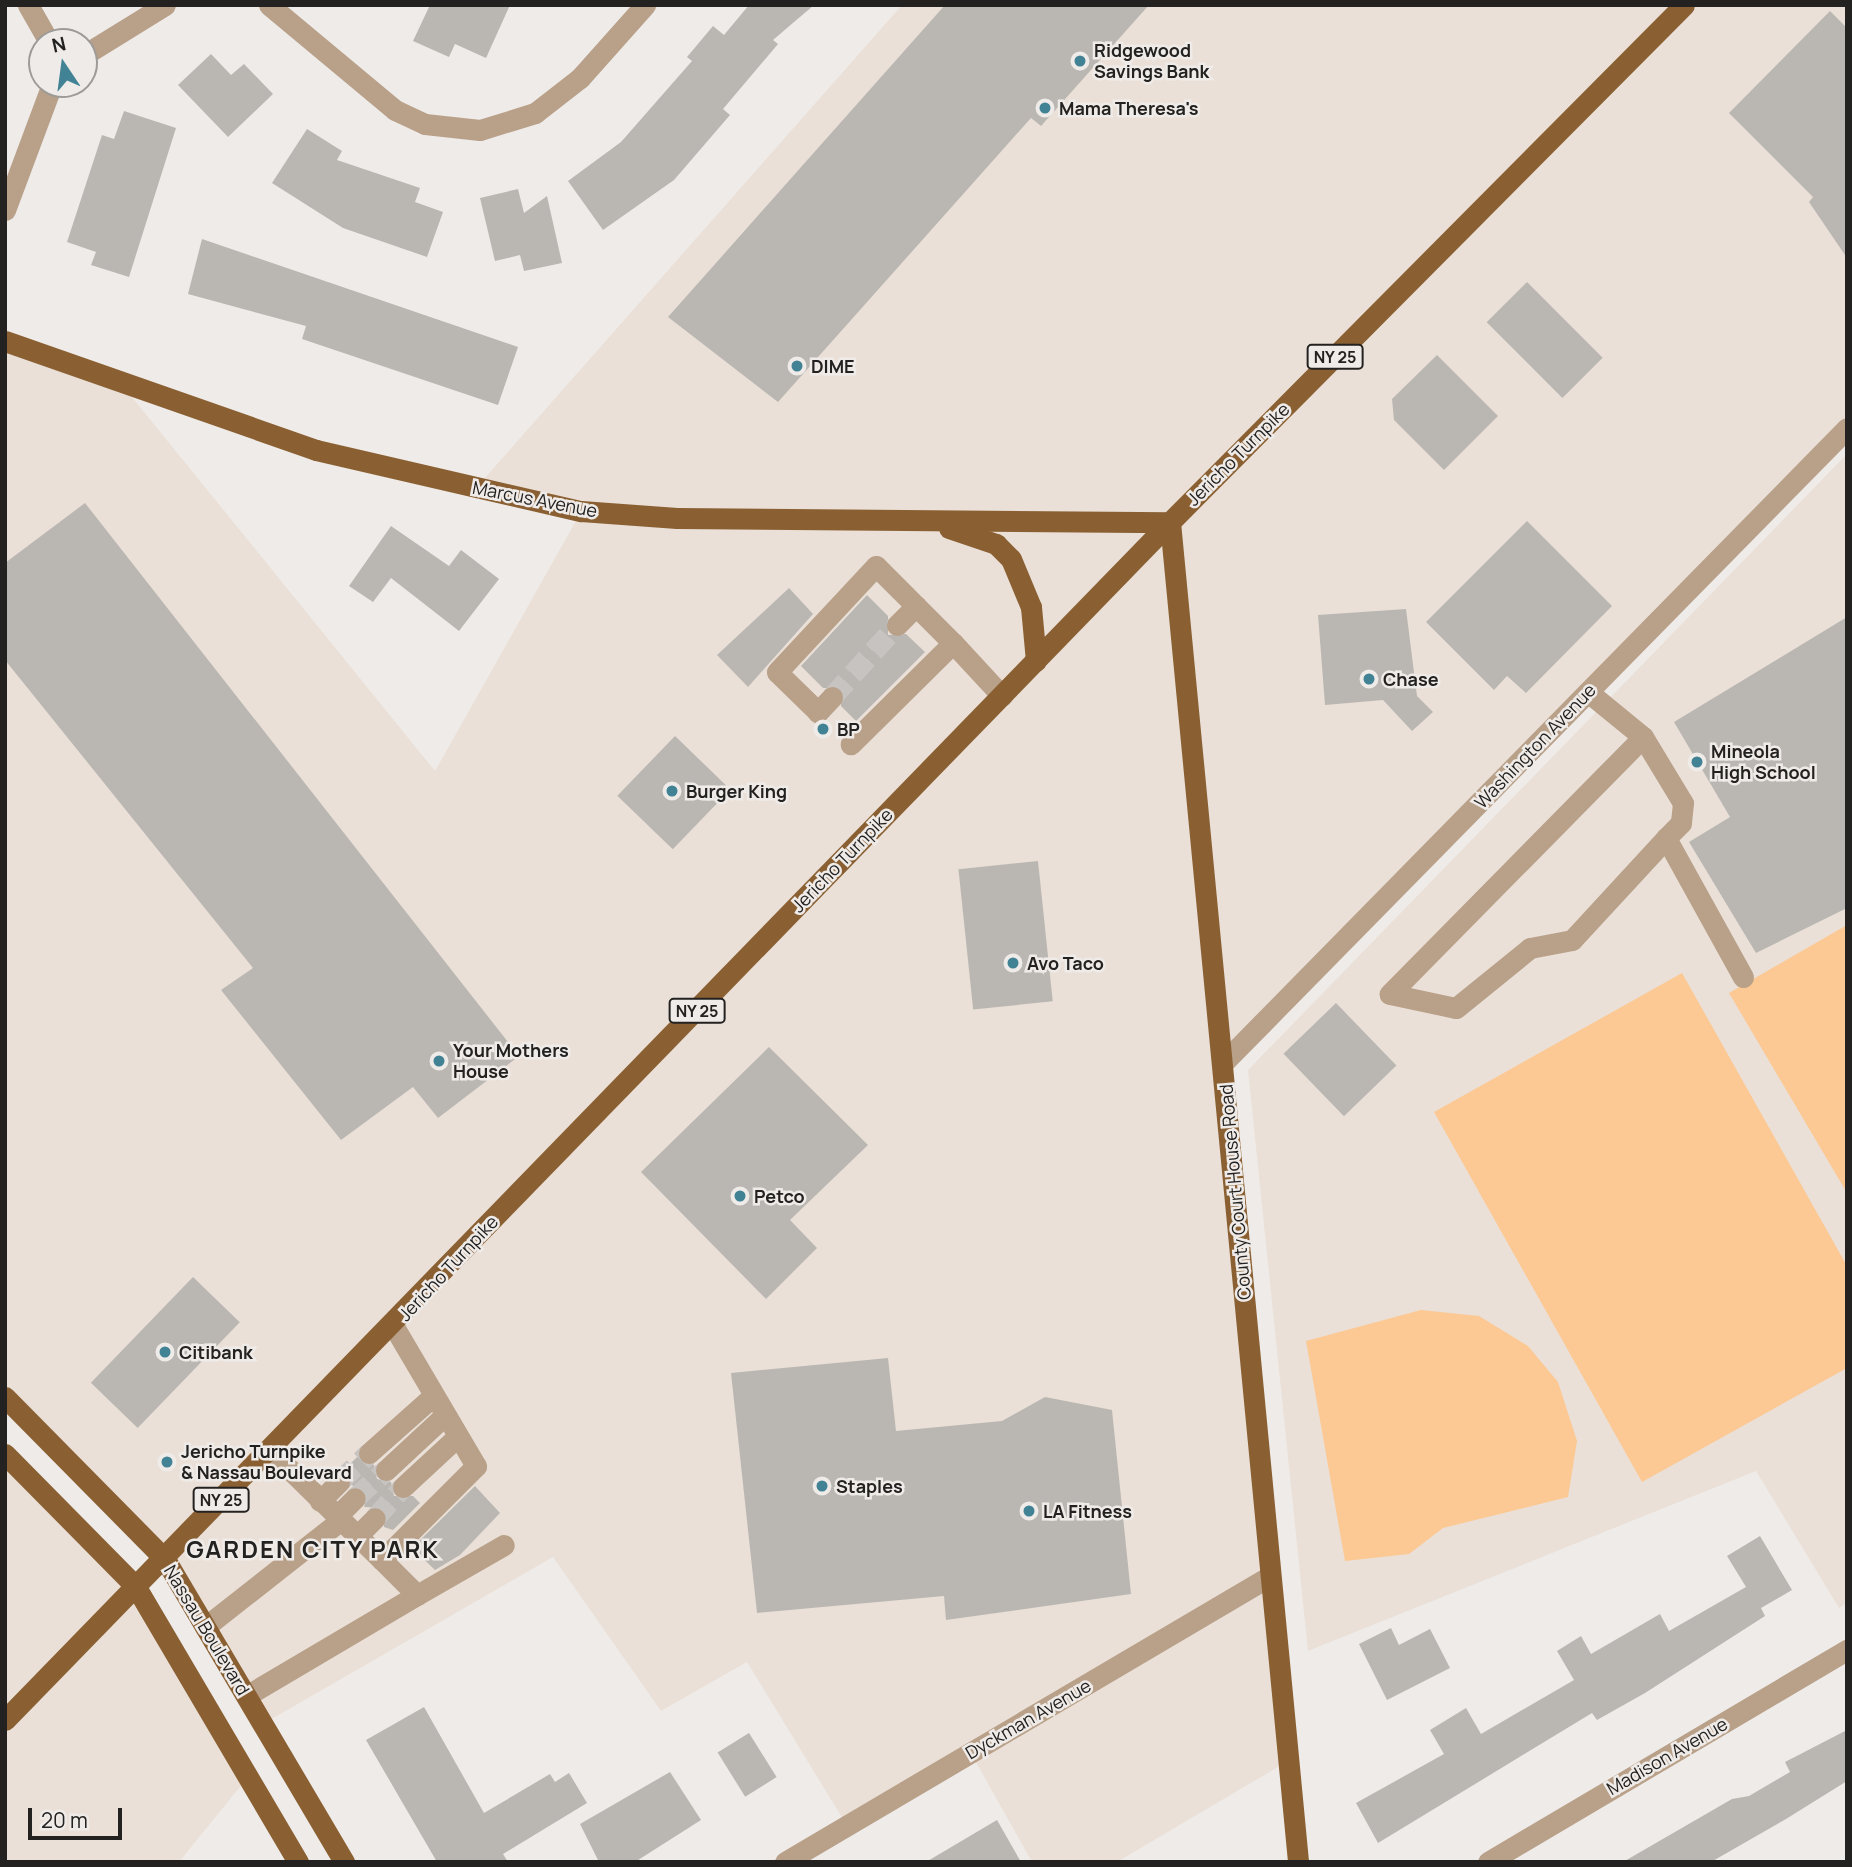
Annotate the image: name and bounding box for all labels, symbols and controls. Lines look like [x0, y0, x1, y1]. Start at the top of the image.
north arrow [28, 28, 98, 98]
text: N [49, 30, 68, 59]
place label: Ridgewood Savings Bank [1094, 40, 1209, 82]
marker: Ridgewood Savings Bank [1072, 53, 1088, 69]
place label: Mama Theresa's [1059, 97, 1199, 119]
marker: Mama Theresa's [1037, 100, 1053, 116]
road number: NY 25 [1305, 344, 1365, 370]
place label: DIME [811, 355, 855, 377]
marker: DIME [789, 358, 805, 374]
street label: Jericho Turnpike [1182, 398, 1294, 510]
street label: Marcus Avenue [471, 476, 599, 522]
place label: Chase [1383, 668, 1439, 690]
marker: Chase [1361, 671, 1377, 687]
street label: Washington Avenue [1470, 679, 1600, 813]
place label: BP [837, 718, 860, 740]
marker: BP [815, 721, 831, 737]
place label: Mineola High School [1711, 741, 1816, 784]
marker: Mineola High School [1689, 754, 1705, 770]
place label: Burger King [686, 780, 787, 802]
marker: Burger King [664, 783, 680, 799]
street label: Jericho Turnpike [787, 803, 897, 917]
place label: Avo Taco [1027, 952, 1104, 974]
marker: Avo Taco [1005, 955, 1021, 971]
road number: NY 25 [667, 998, 727, 1023]
place label: Your Mothers House [453, 1040, 569, 1082]
marker: Your Mothers House [431, 1053, 447, 1069]
street label: County Court House Road [1215, 1083, 1255, 1301]
place label: Petco [754, 1185, 805, 1207]
marker: Petco [732, 1188, 748, 1204]
street label: Jericho Turnpike [394, 1211, 502, 1325]
place label: Citibank [179, 1341, 253, 1363]
marker: Citibank [157, 1344, 173, 1360]
place label: Jericho Turnpike & Nassau Boulevard [181, 1441, 352, 1484]
marker: Jericho Turnpike & Nassau Boulevard [159, 1454, 175, 1470]
place label: Staples [836, 1475, 903, 1497]
marker: Staples [814, 1478, 830, 1494]
road number: NY 25 [191, 1488, 251, 1512]
place label: LA Fitness [1043, 1500, 1132, 1522]
marker: LA Fitness [1021, 1503, 1037, 1519]
district label: GARDEN CITY PARK [188, 1535, 438, 1563]
street label: Nassau Boulevard [160, 1561, 254, 1699]
street label: Dyckman Avenue [961, 1674, 1095, 1764]
street label: Madison Avenue [1603, 1713, 1731, 1799]
scale bar [32, 1794, 126, 1838]
text: 20 m [41, 1806, 88, 1834]

